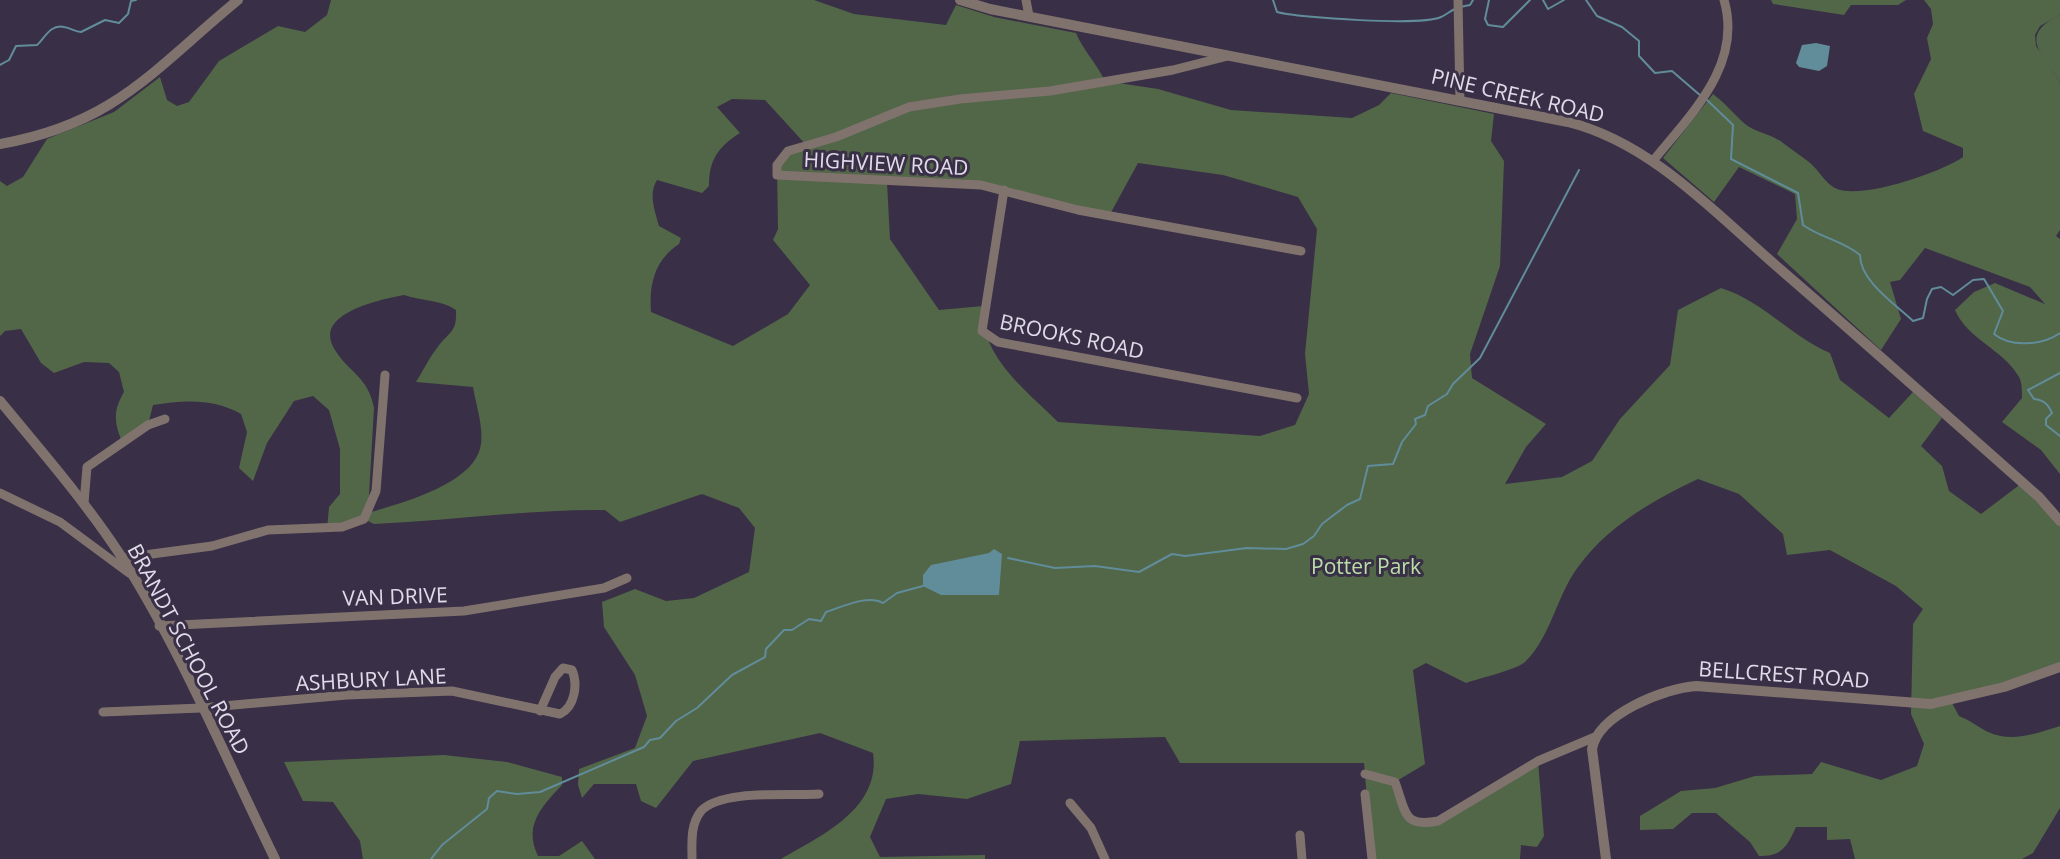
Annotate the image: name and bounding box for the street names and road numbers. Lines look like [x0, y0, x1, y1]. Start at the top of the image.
street label: PINE CREEK ROAD [1429, 61, 1607, 129]
street label: HIGHVIEW ROAD [803, 145, 969, 181]
street label: BROOKS ROAD [997, 307, 1147, 365]
street label: BRANDT SCHOOL ROAD [121, 539, 257, 759]
street label: VAN DRIVE [342, 580, 448, 612]
street label: BELLCREST ROAD [1698, 654, 1870, 694]
street label: ASHBURY LANE [295, 661, 447, 697]

